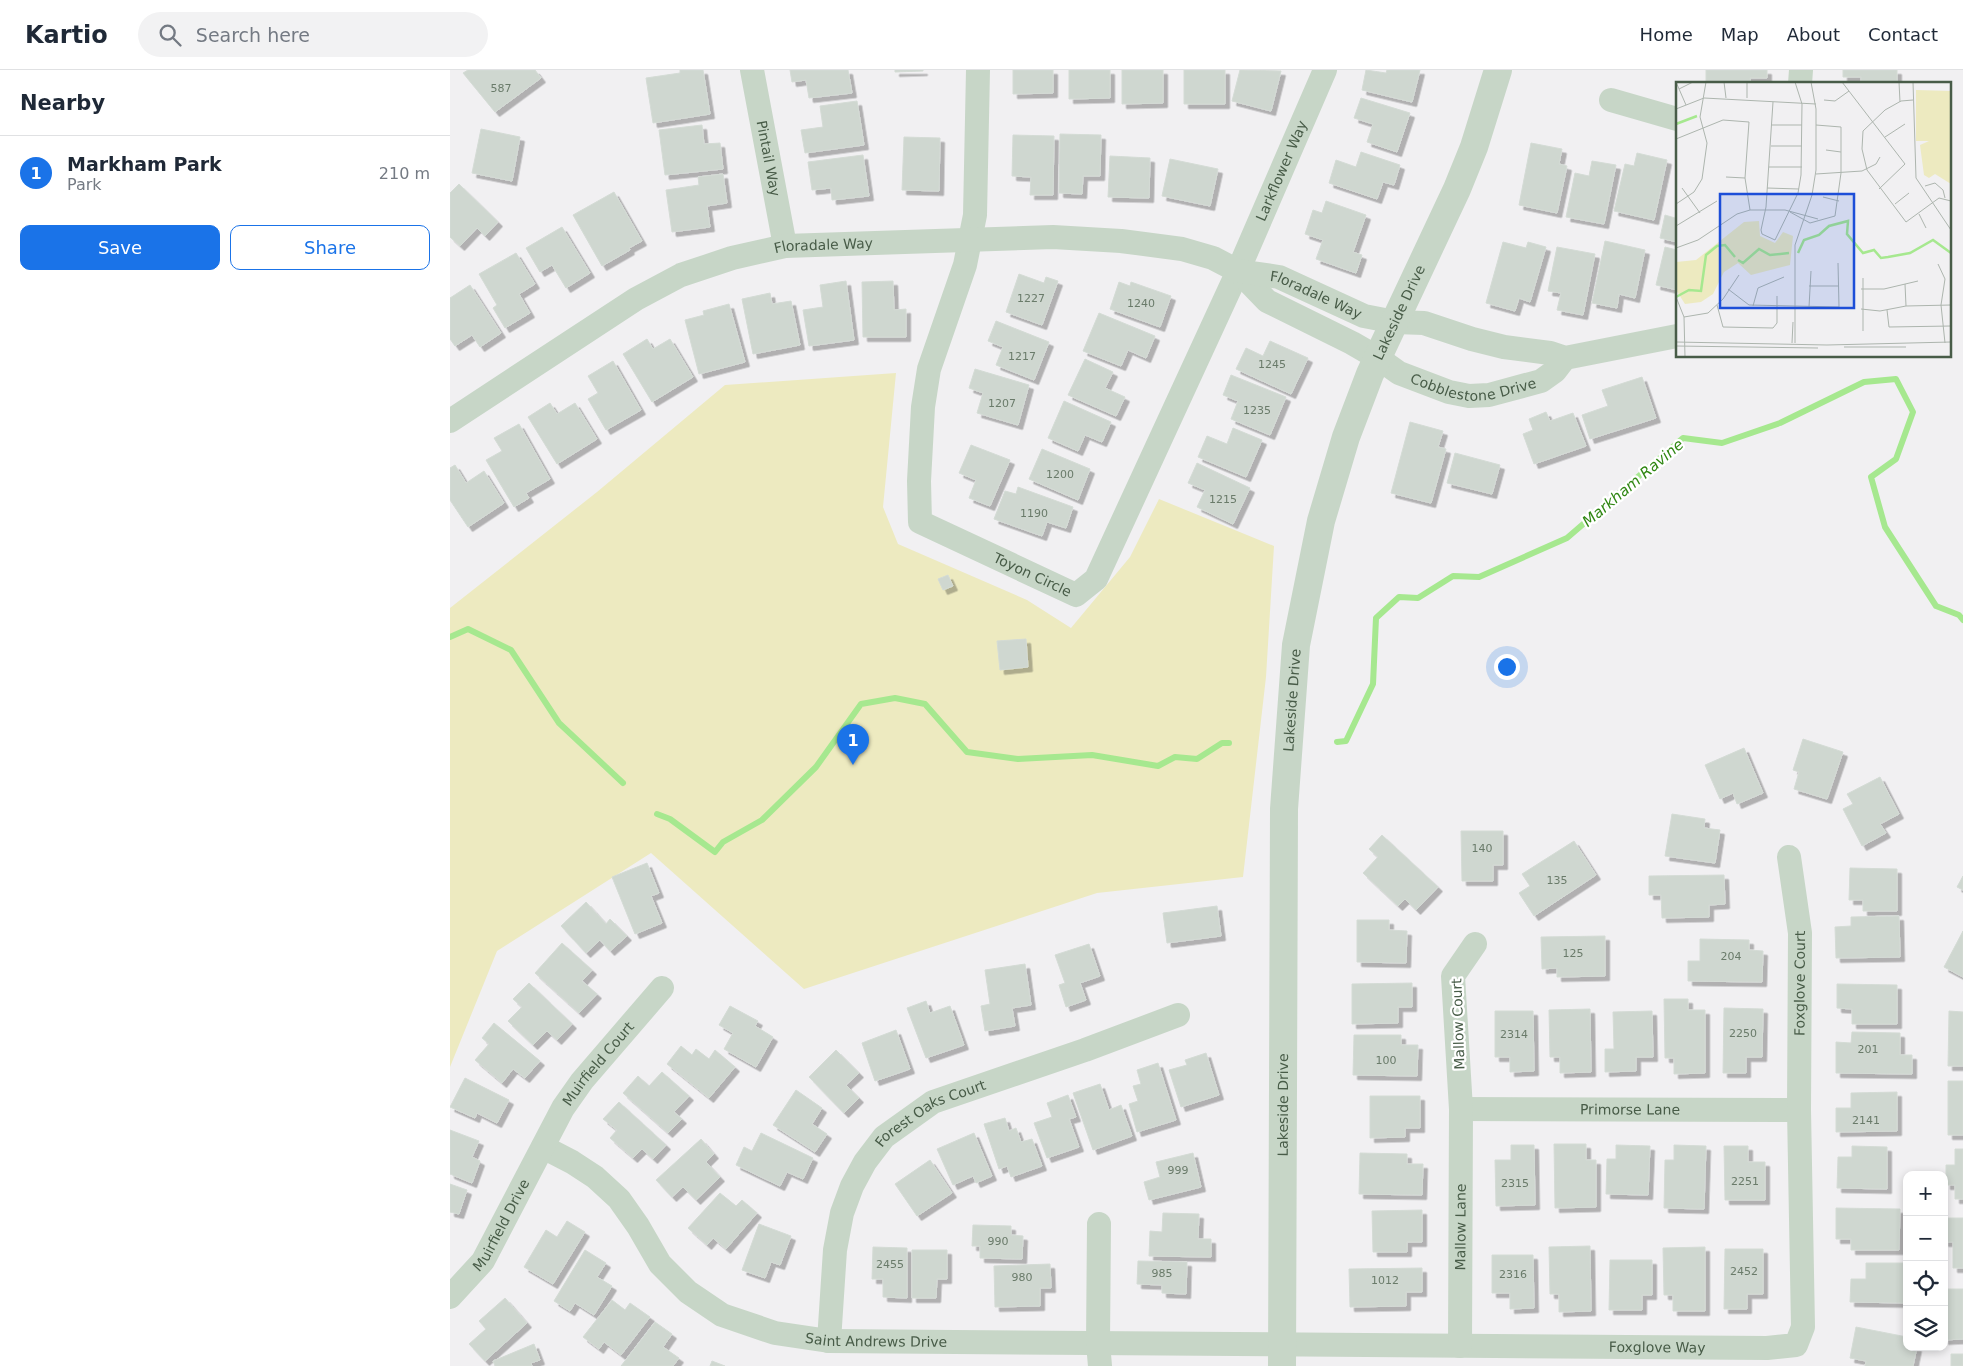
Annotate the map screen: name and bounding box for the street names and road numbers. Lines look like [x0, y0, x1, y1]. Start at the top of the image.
street label: Larkflower Way [1253, 118, 1310, 223]
street label: Pintail Way [754, 119, 784, 198]
street label: Floradale Way [772, 235, 873, 256]
street label: Lakeside Drive [1370, 262, 1428, 363]
street label: Floradale Way [1269, 268, 1364, 322]
street label: Cobblestone Drive [1408, 370, 1538, 404]
street label: Toyon Circle [990, 549, 1074, 600]
street label: Lakeside Drive [1280, 648, 1304, 752]
street label: Foxglove Court [1791, 930, 1808, 1036]
street label: Mallow Court [1448, 978, 1468, 1070]
street label: Muirfield Court [559, 1018, 638, 1109]
street label: Lakeside Drive [1275, 1053, 1291, 1157]
street label: Forest Oaks Court [872, 1076, 988, 1150]
street label: Primorse Lane [1580, 1101, 1680, 1118]
street label: Muirfield Drive [470, 1176, 532, 1275]
street label: Mallow Lane [1452, 1184, 1469, 1270]
street label: Saint Andrews Drive [804, 1330, 947, 1350]
street label: Foxglove Way [1609, 1339, 1706, 1356]

